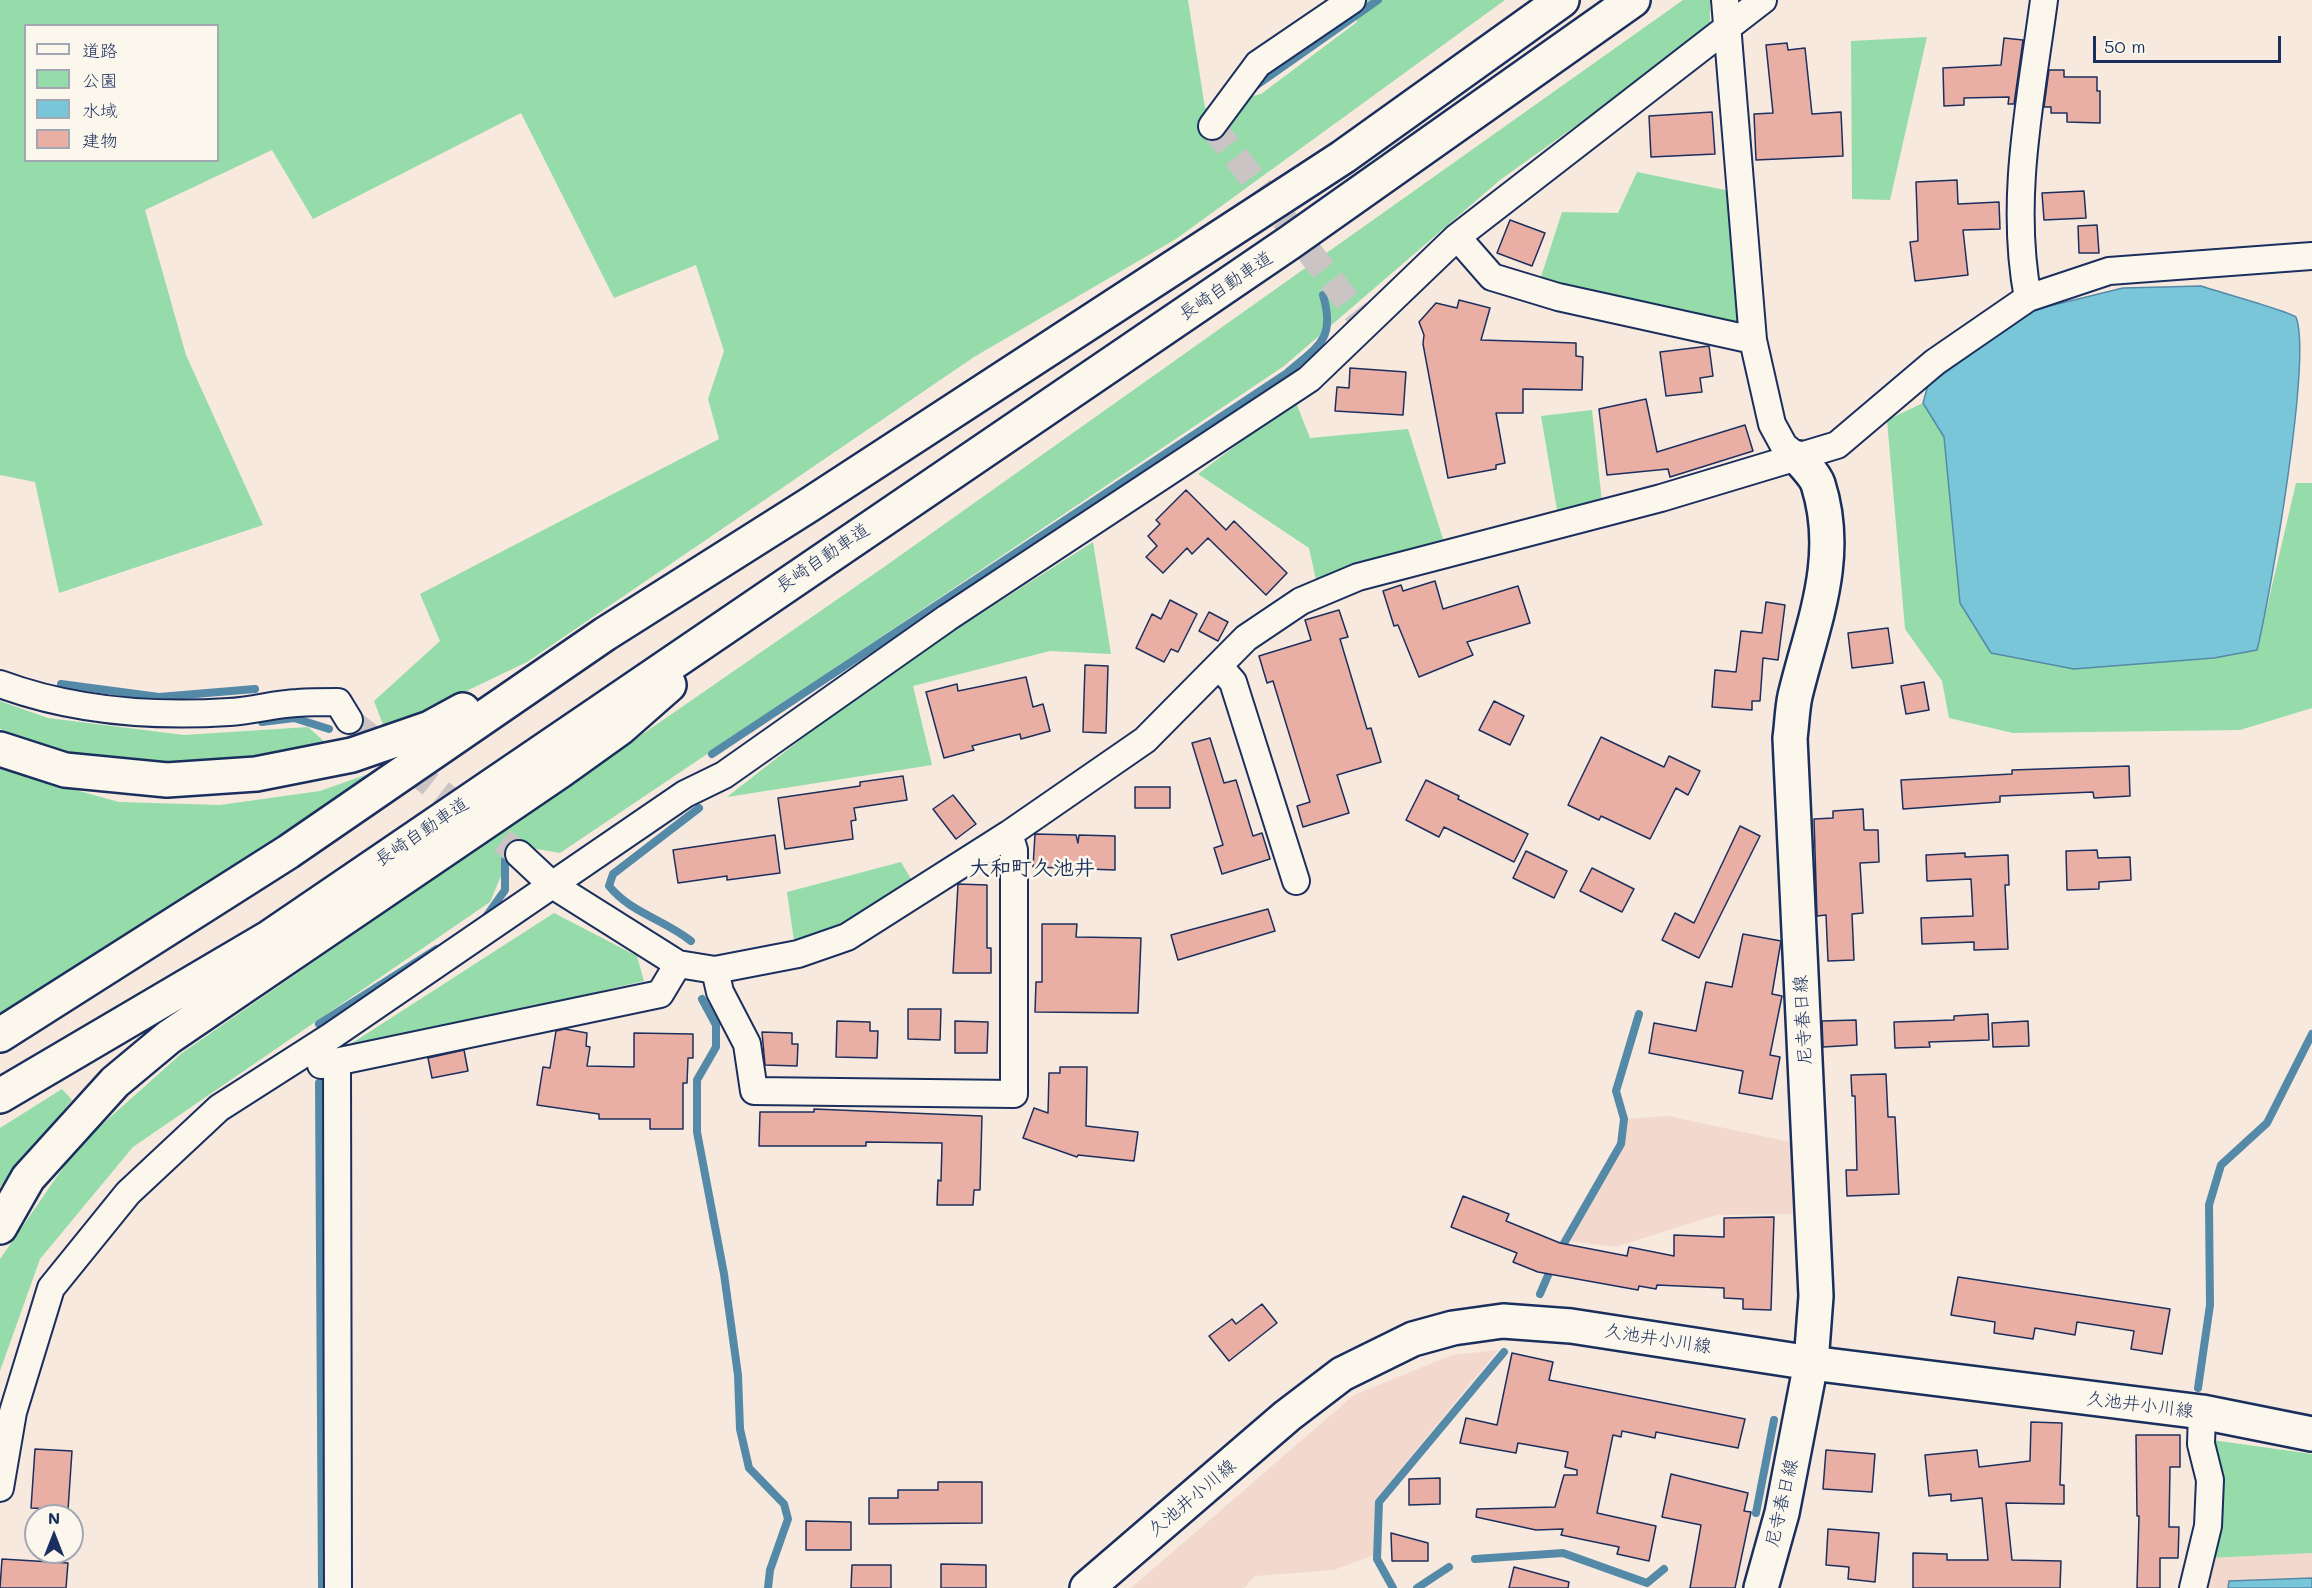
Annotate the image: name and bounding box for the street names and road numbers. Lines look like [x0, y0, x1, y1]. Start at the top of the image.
street label: 長崎自動車道 [1175, 247, 1277, 325]
street label: 長崎自動車道 [772, 519, 874, 597]
street label: 長崎自動車道 [371, 793, 473, 871]
street label: 尼寺春日線 [1790, 974, 1816, 1066]
street label: 久池井小川線 [1603, 1320, 1713, 1358]
street label: 久池井小川線 [2085, 1388, 2195, 1422]
street label: 久池井小川線 [1144, 1455, 1240, 1541]
street label: 尼寺春日線 [1761, 1457, 1803, 1549]

